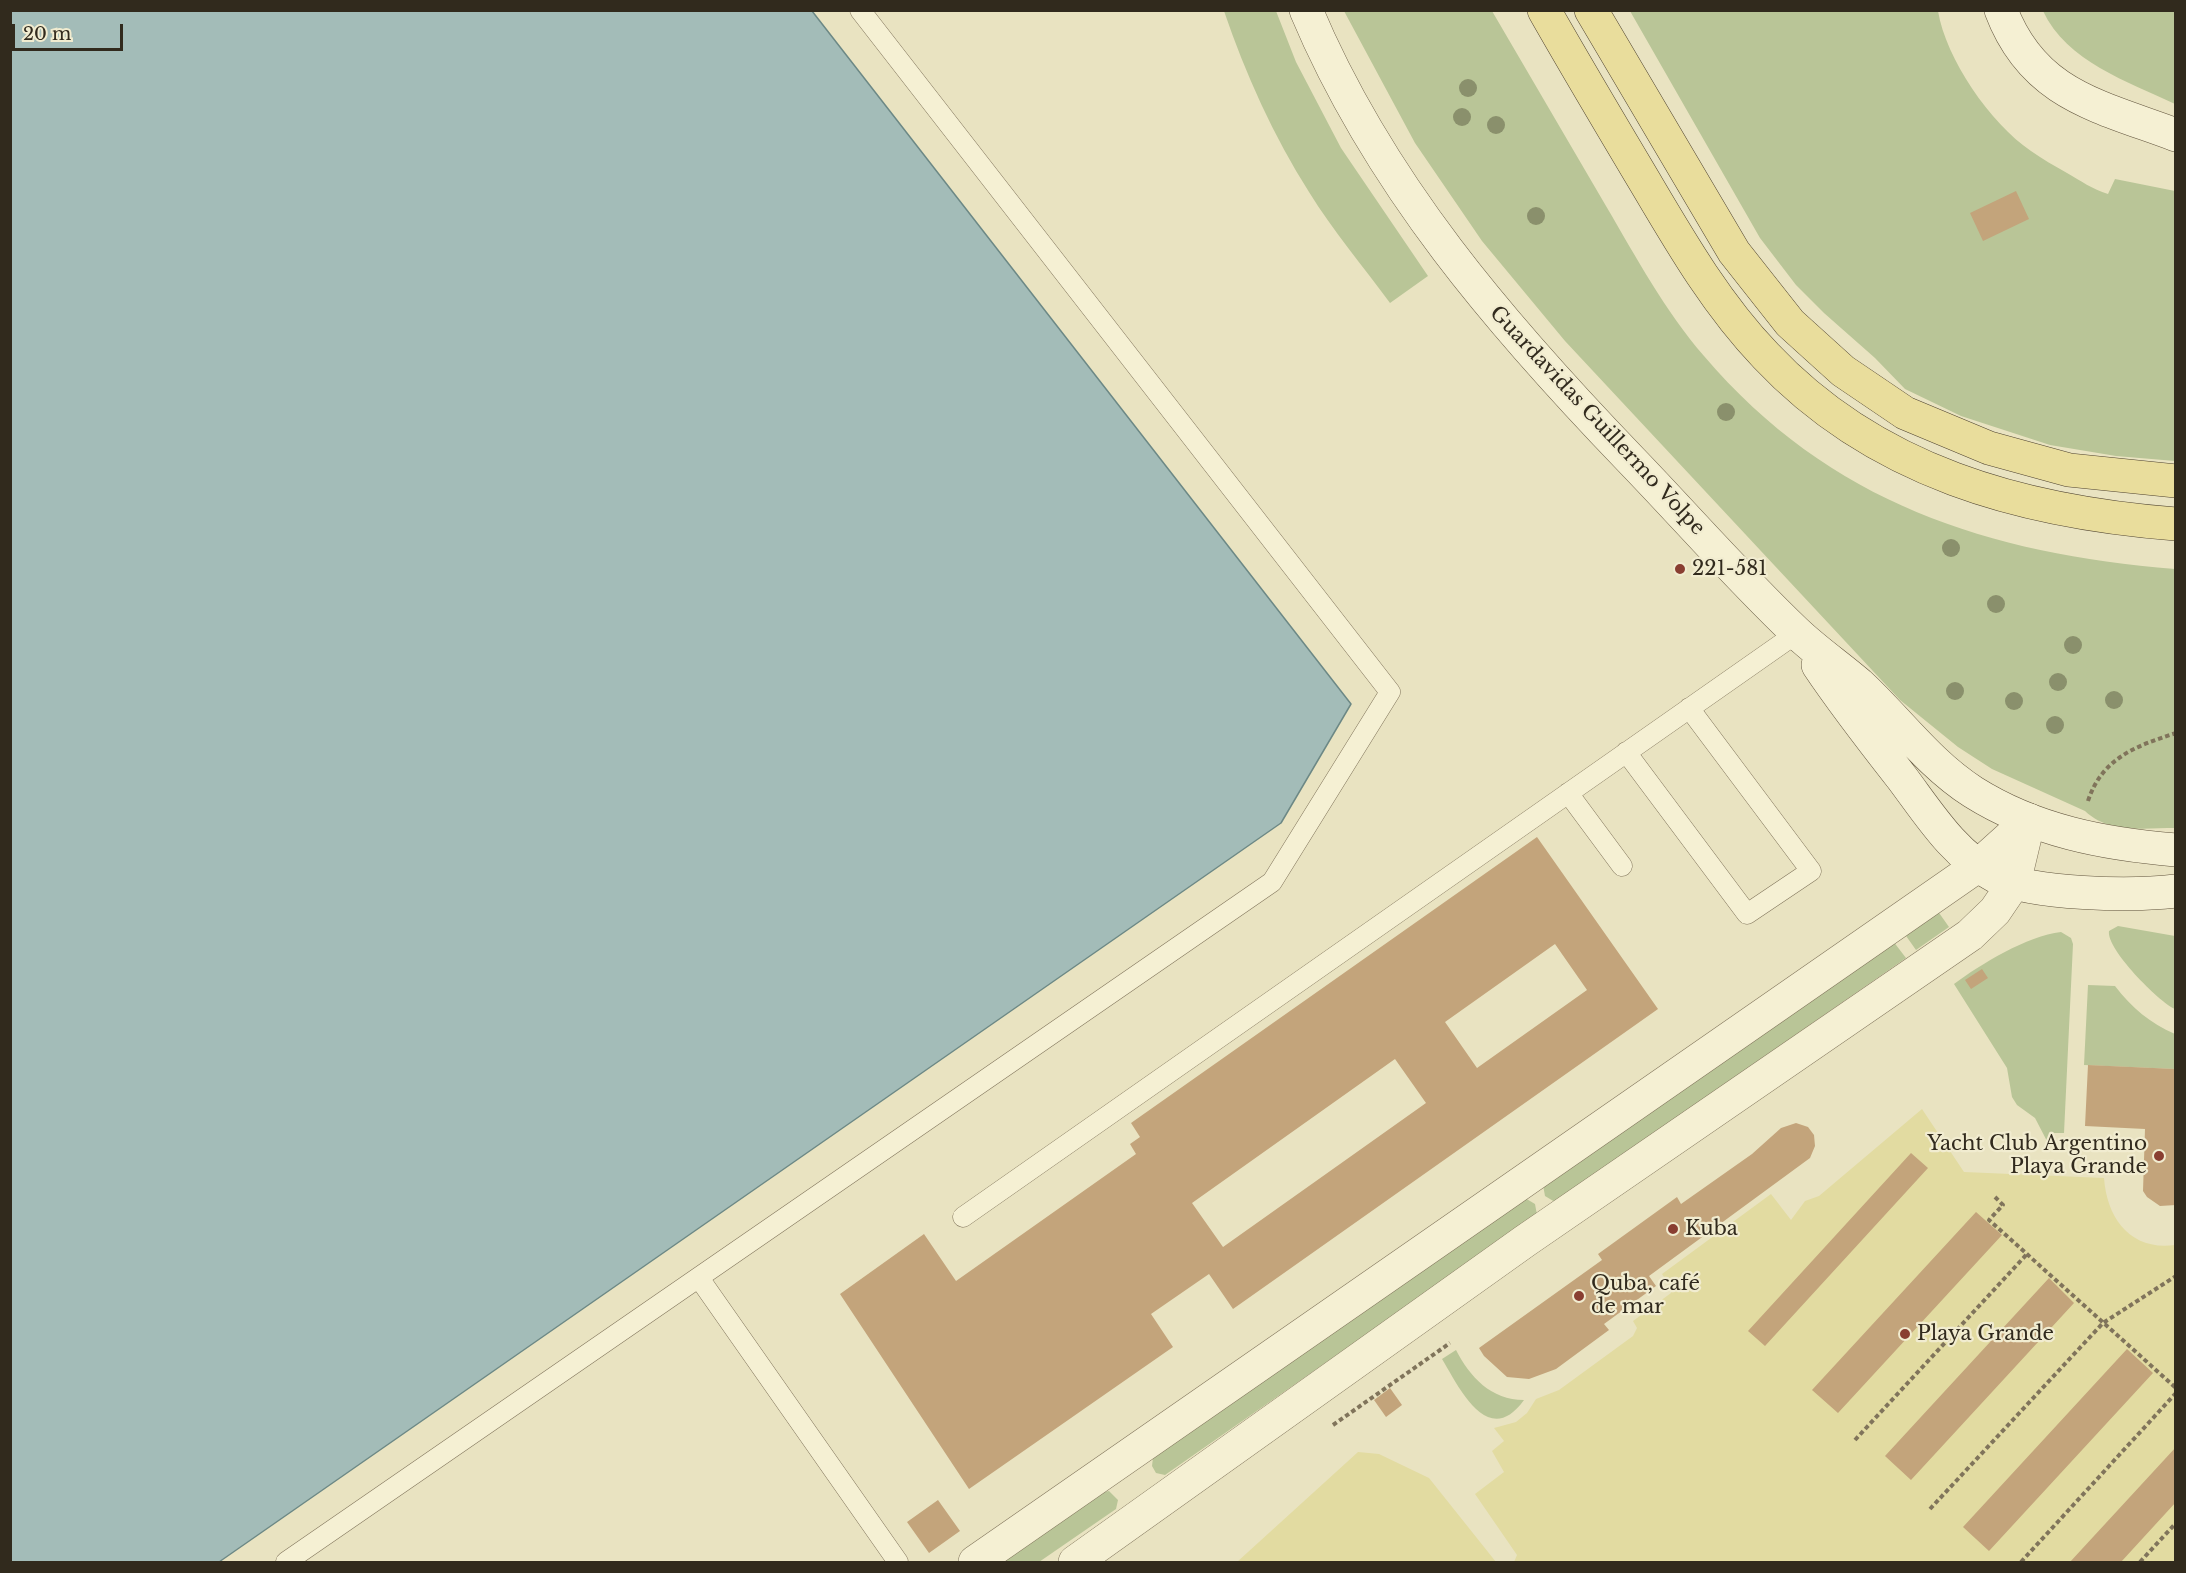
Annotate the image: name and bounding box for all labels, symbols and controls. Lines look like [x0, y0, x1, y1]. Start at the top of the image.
scale bar [15, 12, 126, 50]
text: 20 m [23, 23, 71, 45]
street label: Guardavidas Guillermo Volpe [1484, 302, 1710, 540]
place label: 221-581 [1692, 557, 1767, 581]
marker: 221-581 [1673, 562, 1687, 576]
place label: Yacht Club Argentino Playa Grande [1927, 1132, 2147, 1179]
marker: Yacht Club Argentino Playa Grande [2152, 1149, 2166, 1163]
place label: Kuba [1685, 1217, 1738, 1241]
marker: Kuba [1666, 1222, 1680, 1236]
place label: Quba, café de mar [1591, 1272, 1700, 1319]
marker: Quba, café de mar [1572, 1289, 1586, 1303]
place label: Playa Grande [1917, 1322, 2054, 1346]
marker: Playa Grande [1898, 1327, 1912, 1341]

